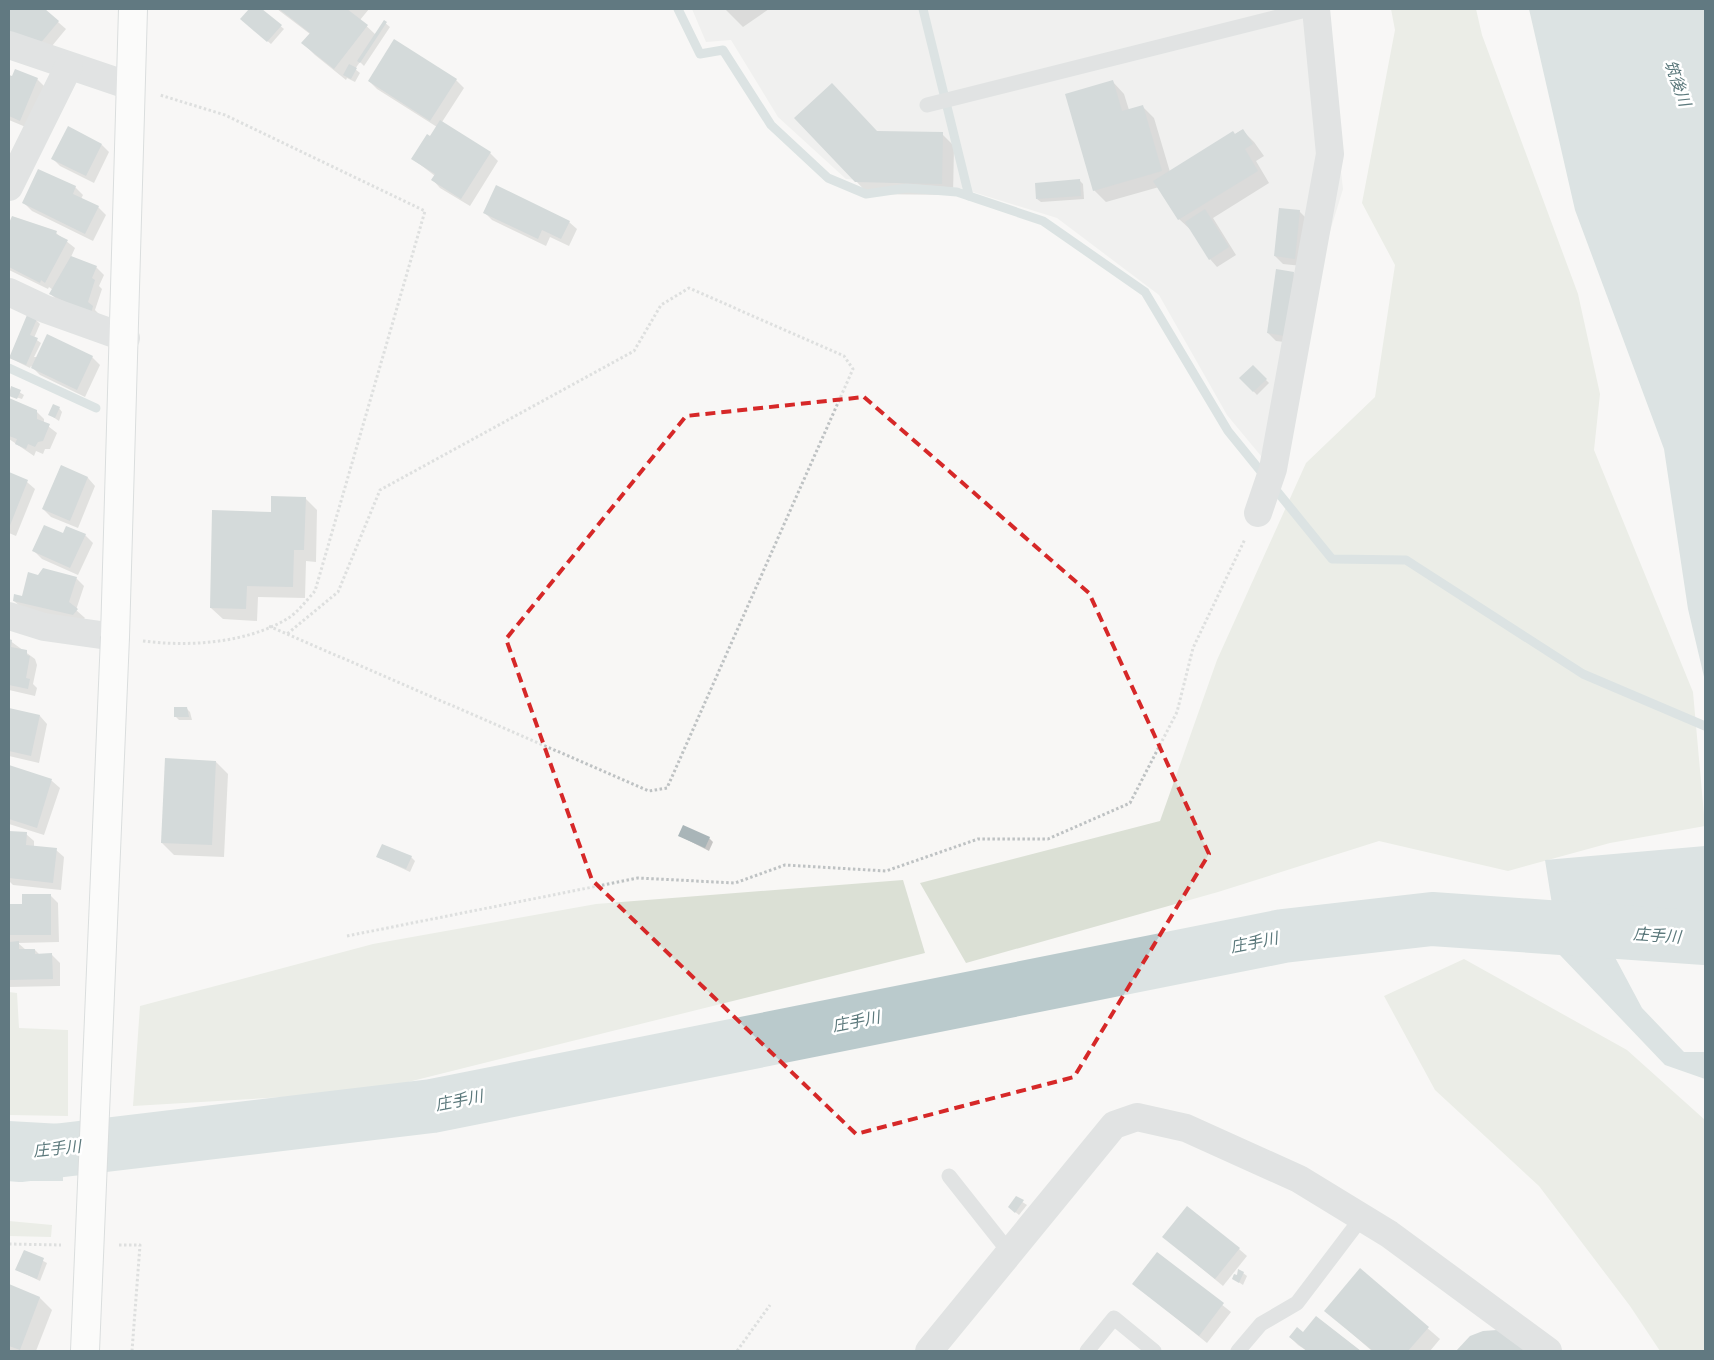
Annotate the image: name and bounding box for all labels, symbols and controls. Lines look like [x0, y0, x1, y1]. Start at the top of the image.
water label: 筑後川 [1659, 57, 1696, 112]
water label: 庄手川 [1632, 923, 1684, 949]
water label: 庄手川 [1229, 927, 1282, 958]
water label: 庄手川 [831, 1006, 884, 1037]
water label: 庄手川 [434, 1085, 487, 1116]
water label: 庄手川 [32, 1135, 84, 1162]

